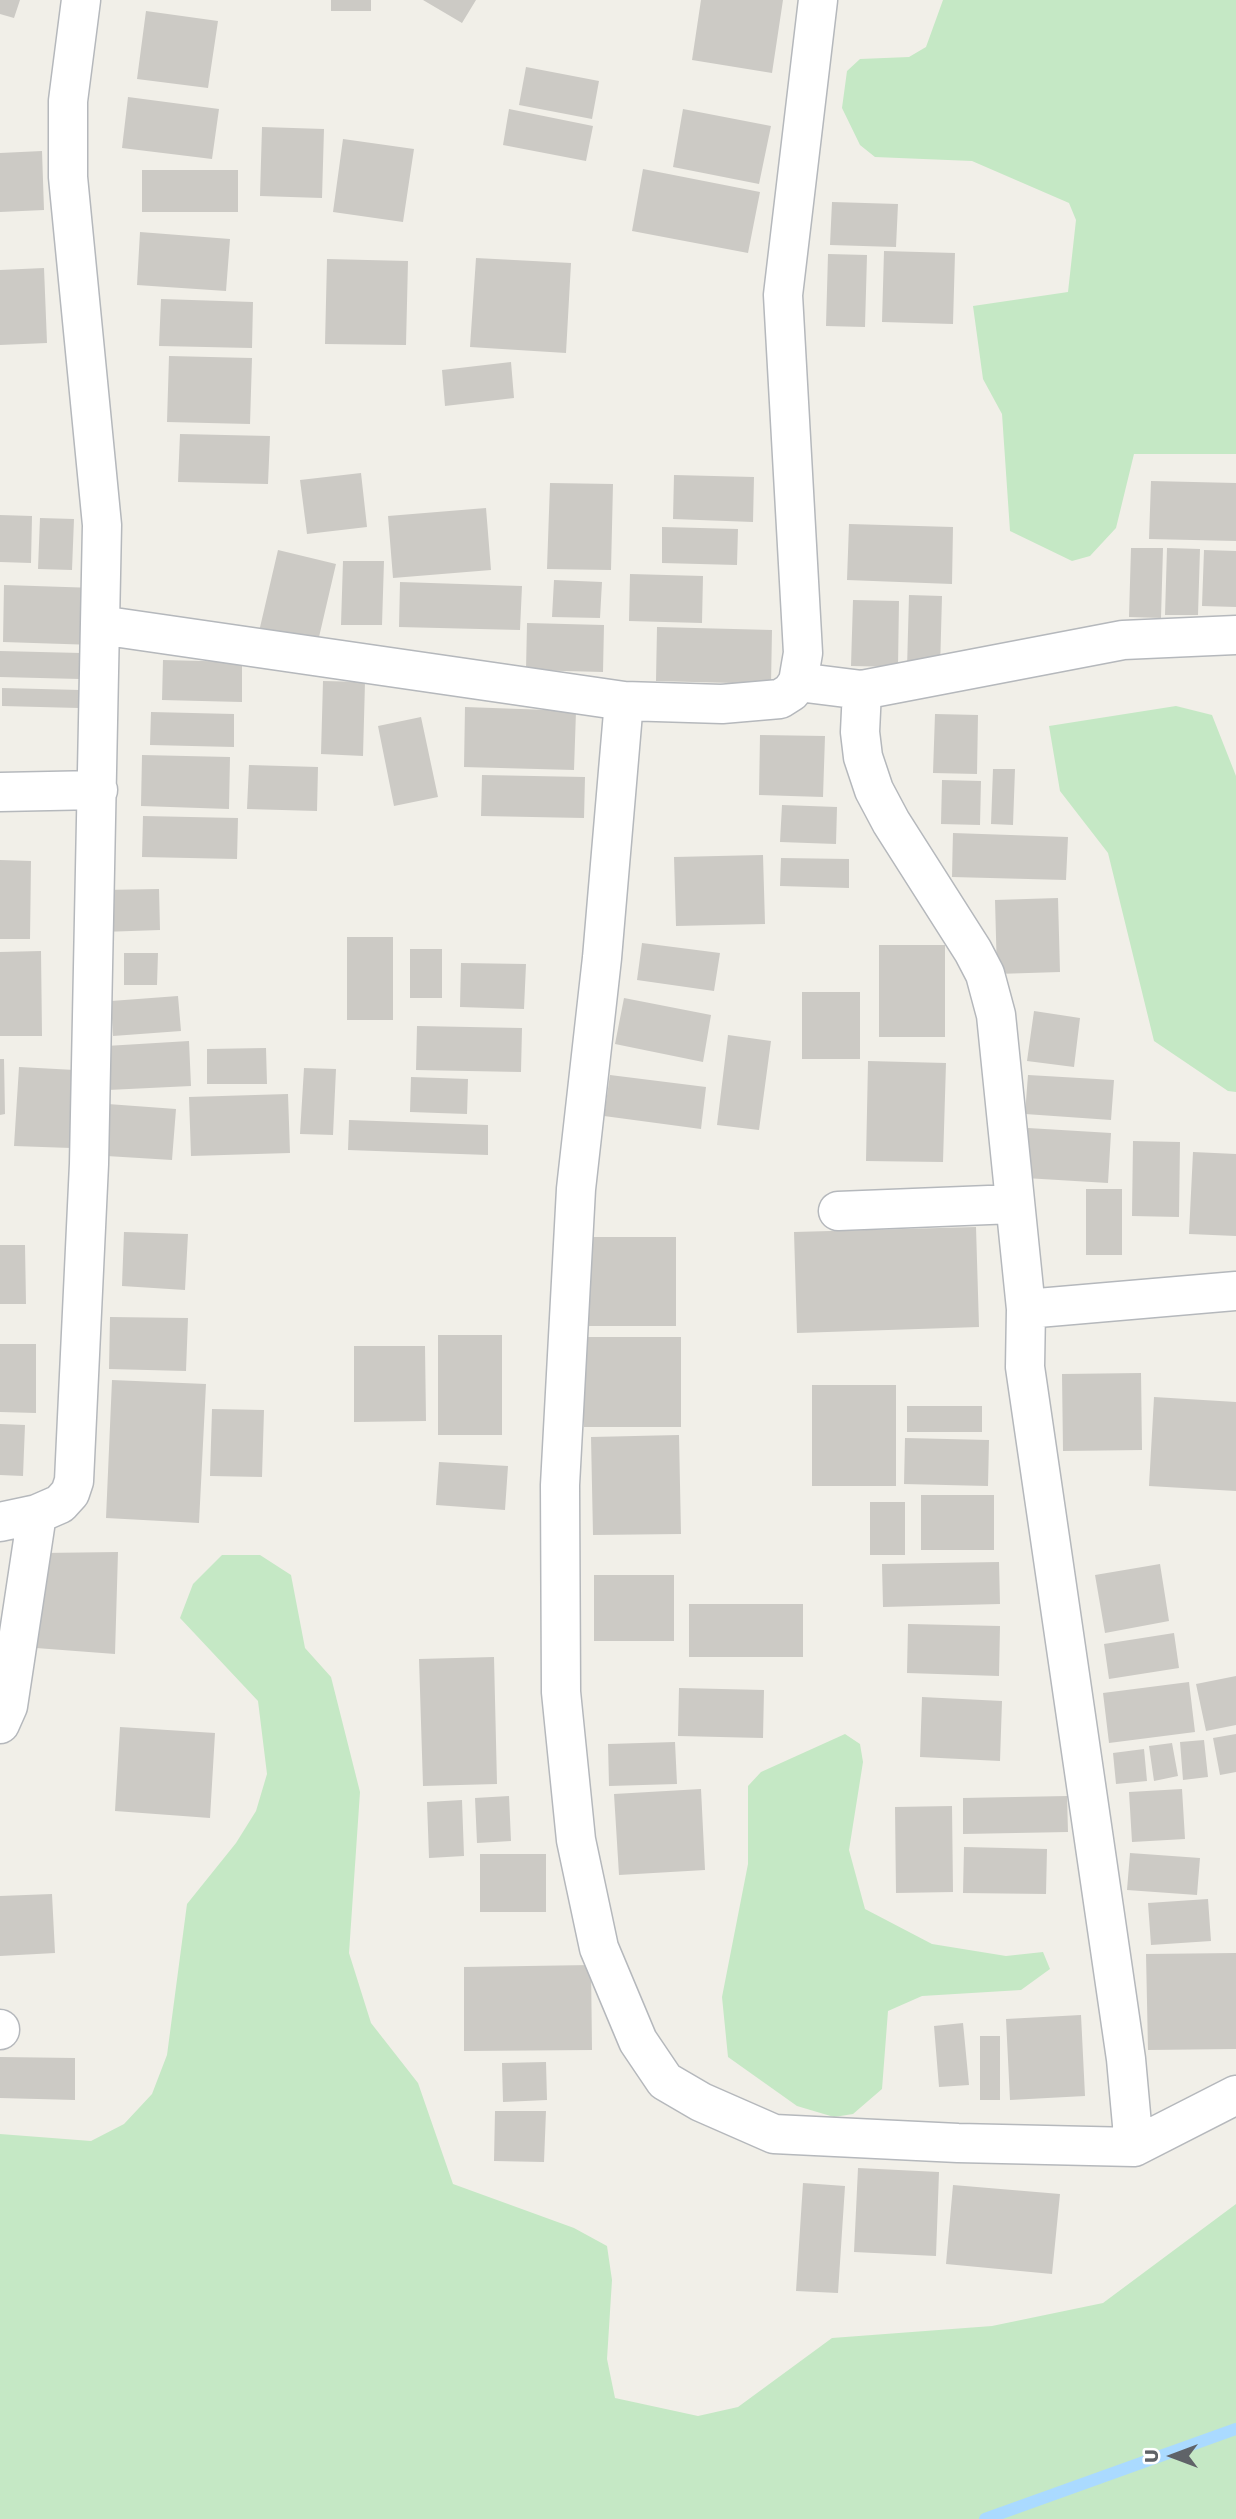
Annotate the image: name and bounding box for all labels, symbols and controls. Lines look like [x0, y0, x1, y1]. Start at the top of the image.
north arrow [1138, 2421, 1208, 2491]
text: U [1140, 2449, 1163, 2463]

